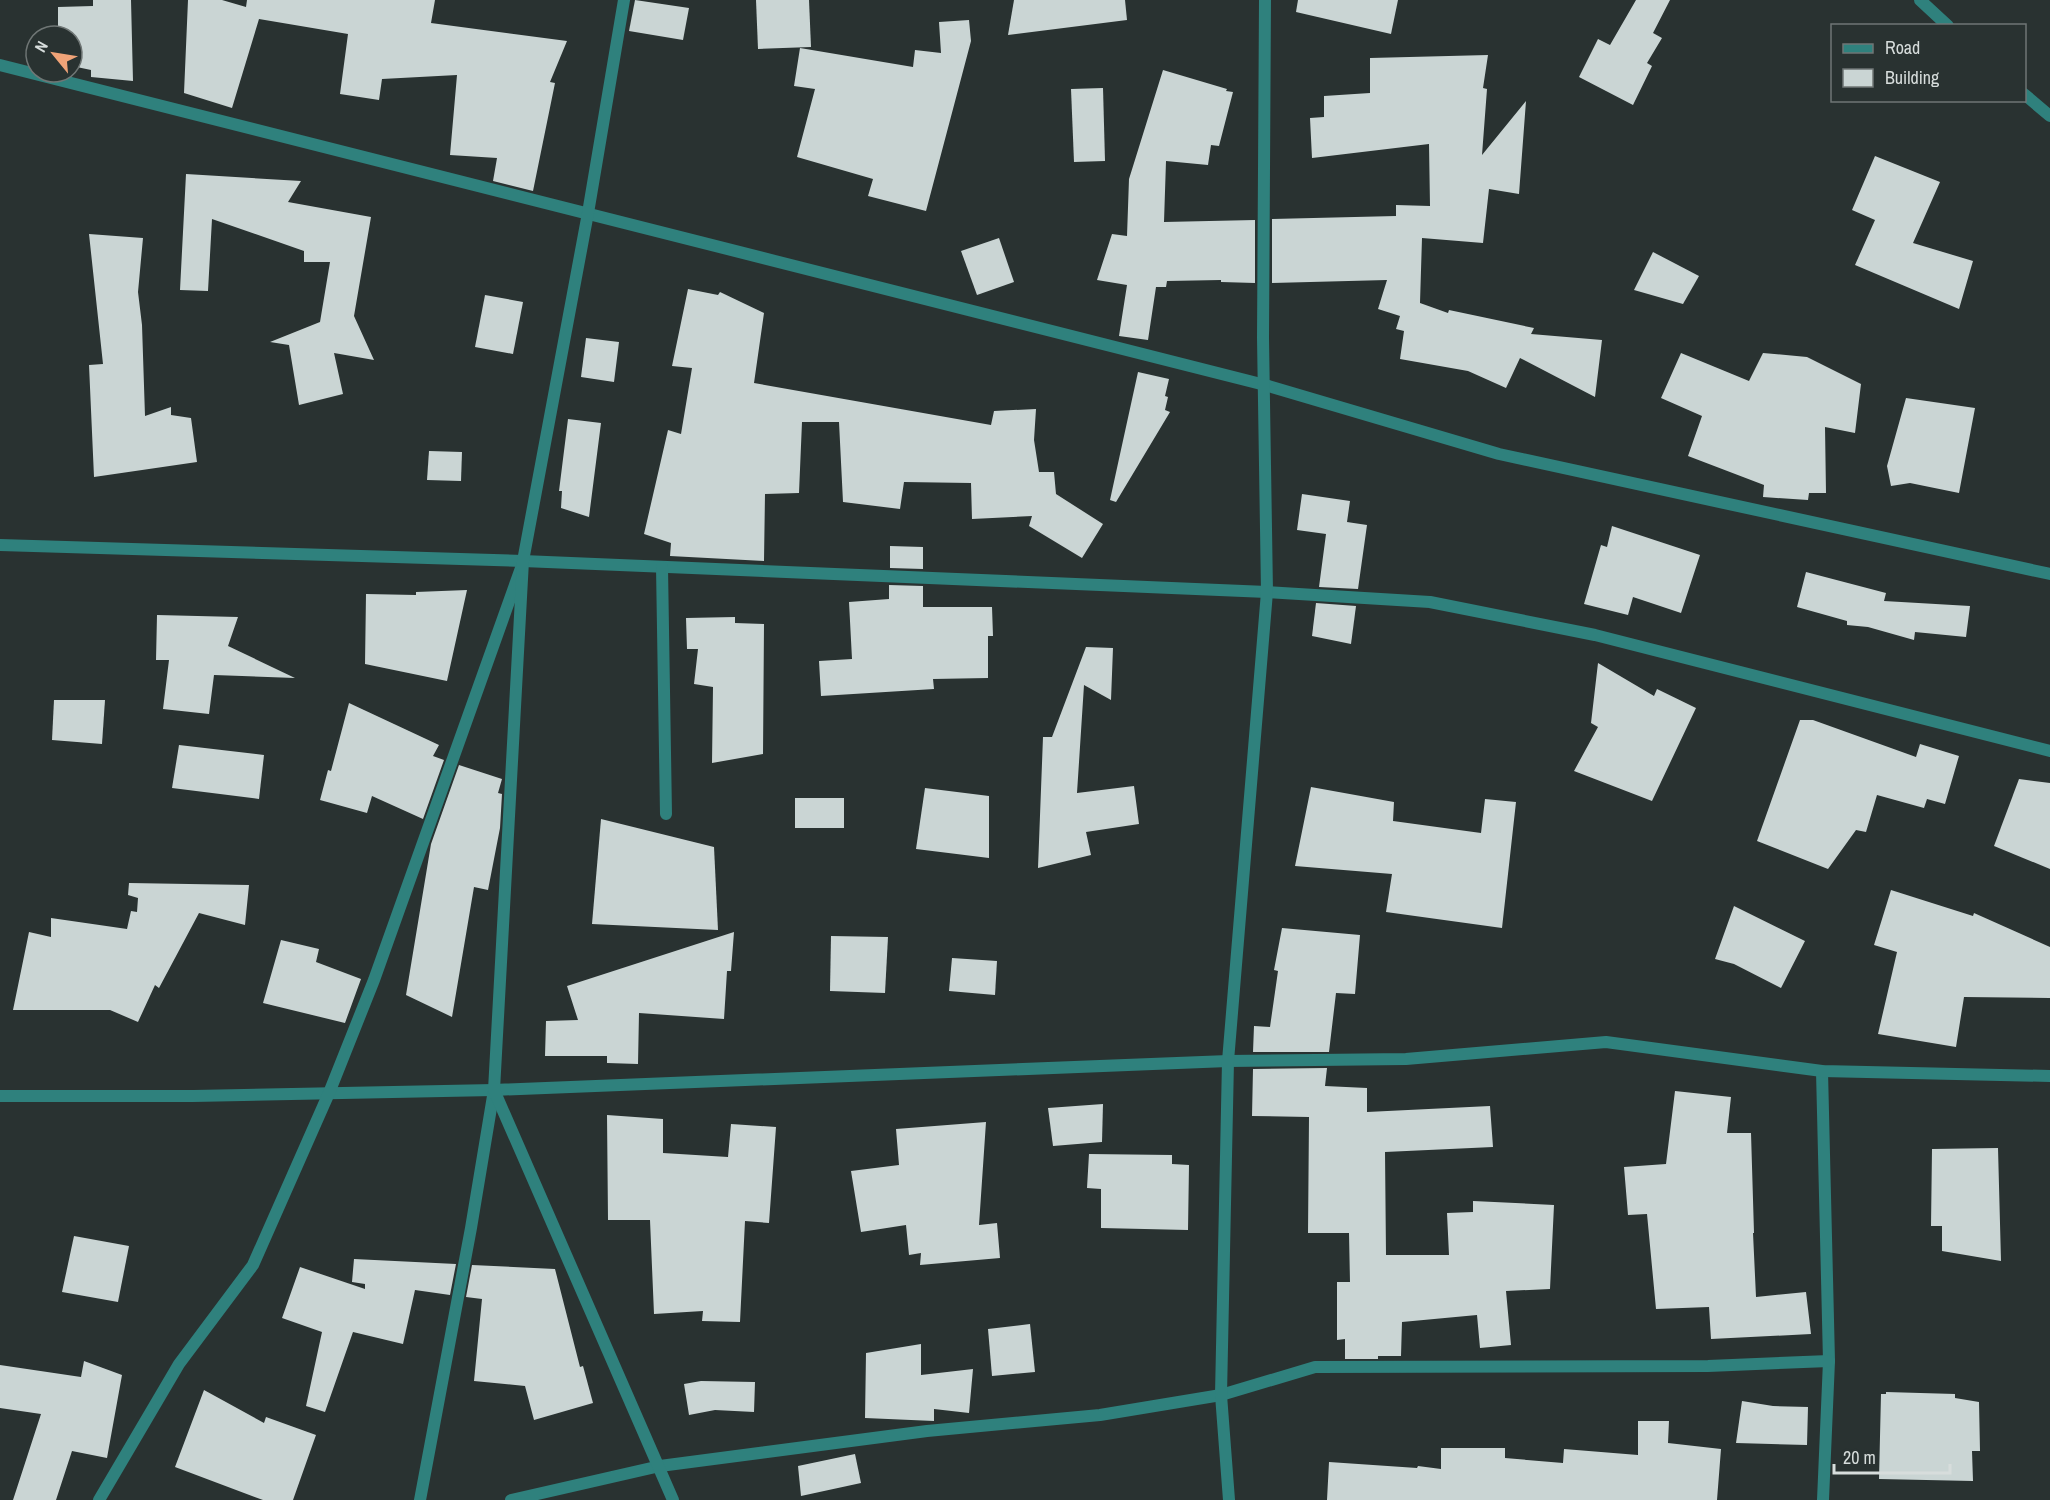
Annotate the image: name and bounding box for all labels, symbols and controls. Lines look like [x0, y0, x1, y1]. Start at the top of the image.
north arrow [24, 24, 84, 84]
legend [1831, 24, 2026, 102]
text: Road [1885, 35, 1920, 60]
text: N [29, 37, 53, 56]
text: Building [1885, 65, 1940, 90]
scale bar [1834, 1437, 1950, 1475]
text: 20 m [1843, 1445, 1876, 1470]

